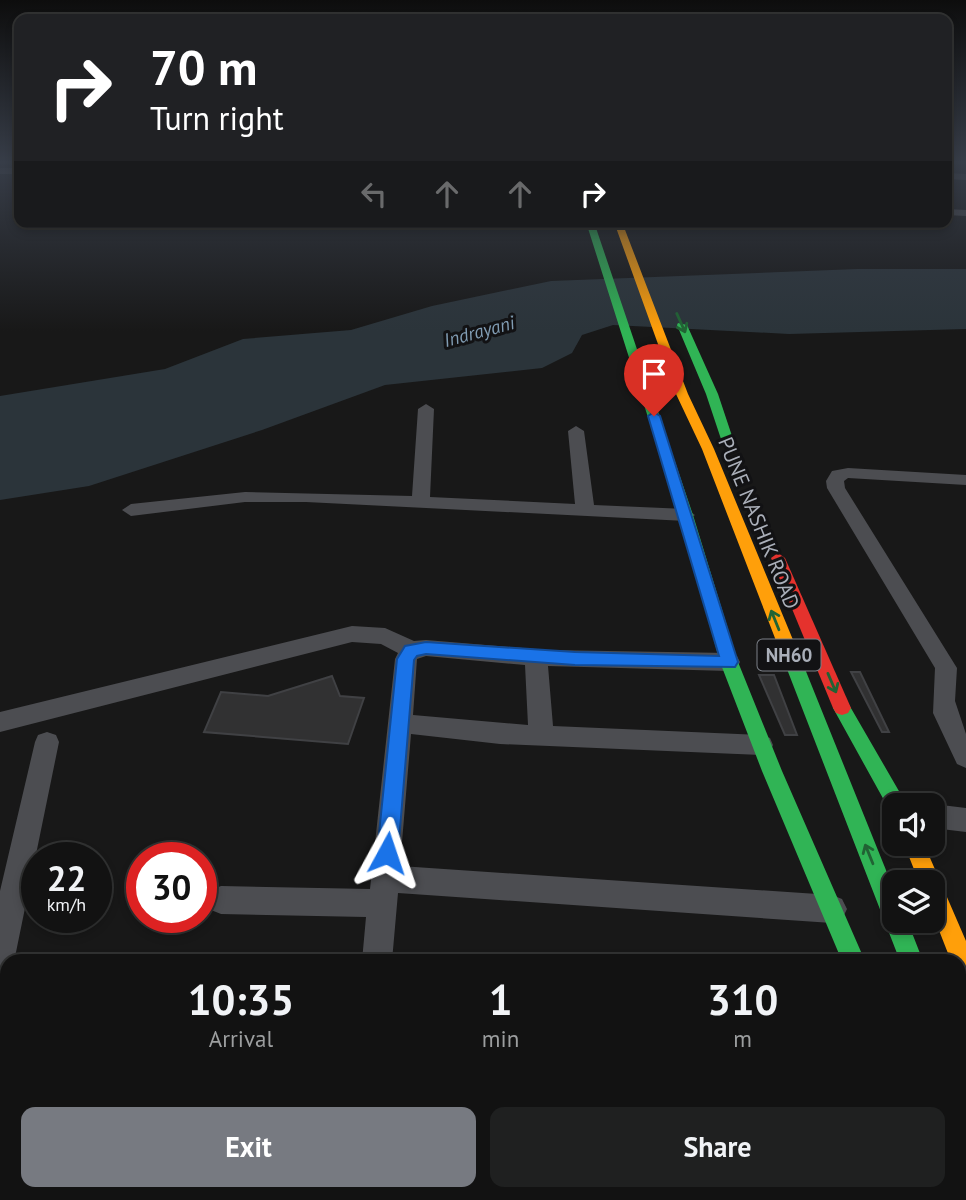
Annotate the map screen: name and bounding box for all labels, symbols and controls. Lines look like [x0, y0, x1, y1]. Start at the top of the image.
text: 70 m [150, 35, 257, 99]
icon: right [35, 42, 126, 133]
text: Turn right [150, 97, 284, 139]
icon: left [355, 175, 393, 213]
icon: ahead [428, 175, 466, 213]
icon: ahead [501, 175, 539, 213]
icon: right [574, 175, 612, 213]
water label: Indrayani [441, 310, 518, 352]
one-way arrow [675, 312, 688, 333]
pin [624, 344, 684, 416]
icon: arrive [635, 355, 673, 393]
street label: PUNE NASHIK ROAD [712, 433, 806, 613]
one-way arrow [768, 610, 781, 631]
road number: NH60 [758, 640, 820, 670]
one-way arrow [826, 672, 839, 693]
map controls [882, 793, 945, 933]
button: sound [882, 793, 945, 856]
position arrow [350, 816, 424, 890]
speed limit sign: 30 [126, 842, 217, 933]
one-way arrow [861, 844, 874, 865]
text: 22 [47, 855, 86, 901]
button: layers [882, 870, 945, 933]
text: km/h [47, 893, 86, 916]
text: 10:35 [188, 972, 294, 1027]
text: 1 [489, 972, 512, 1027]
text: 310 [707, 972, 778, 1027]
text: Arrival [209, 1024, 273, 1053]
text: min [482, 1024, 519, 1053]
text: m [733, 1024, 752, 1053]
button: Exit [21, 1107, 476, 1187]
button: Share [490, 1107, 945, 1187]

